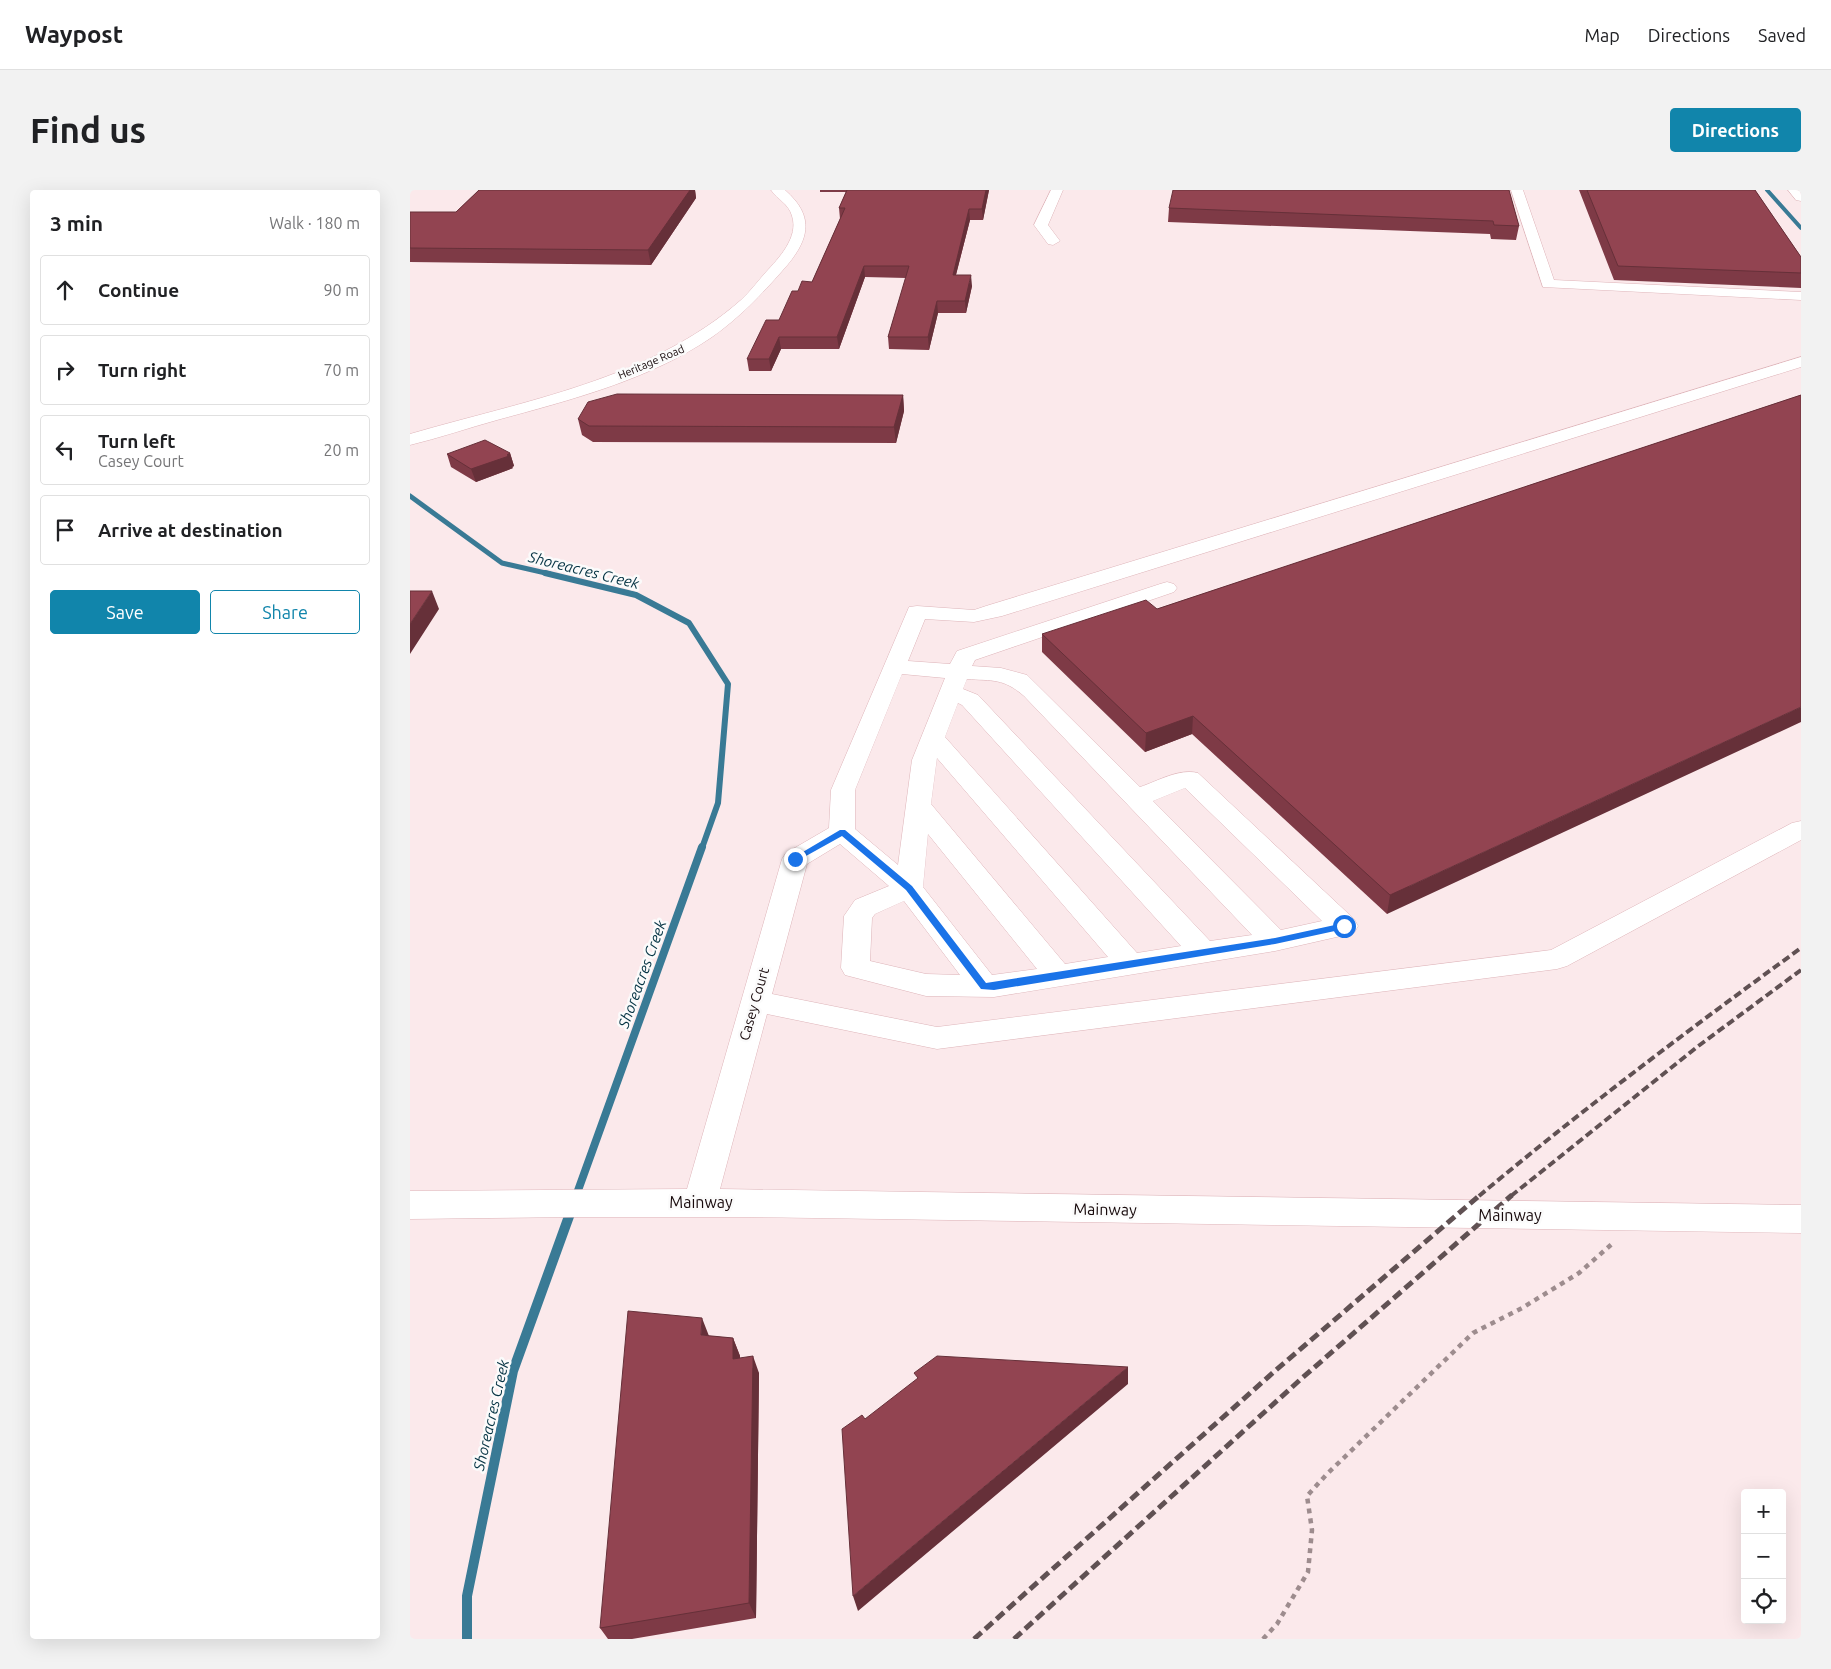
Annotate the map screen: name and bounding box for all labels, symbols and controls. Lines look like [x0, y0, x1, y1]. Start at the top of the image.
text: Waypost [25, 21, 123, 48]
text: Map [1584, 25, 1620, 45]
text: Directions [1648, 25, 1730, 45]
text: Saved [1758, 25, 1806, 45]
button: Directions [1670, 108, 1801, 152]
text: Find us [30, 110, 146, 150]
text: 3 min [50, 211, 103, 235]
text: Walk · 180 m [269, 214, 360, 232]
icon: ahead [51, 276, 79, 304]
text: Continue [98, 279, 179, 301]
text: 90 m [323, 281, 359, 299]
street label: Heritage Road [616, 343, 686, 381]
icon: right [51, 356, 79, 384]
text: Turn right [98, 359, 186, 381]
text: 70 m [323, 361, 359, 379]
text: Turn left [98, 430, 176, 452]
icon: left [51, 436, 79, 464]
text: 20 m [323, 441, 359, 459]
text: Casey Court [98, 452, 184, 470]
icon: arrive [51, 516, 79, 544]
text: Arrive at destination [98, 519, 283, 541]
water label: Shoreacres Creek [526, 548, 641, 592]
button: Save [50, 590, 200, 634]
button: Share [210, 590, 360, 634]
route end [784, 848, 807, 871]
route start [1333, 915, 1356, 938]
water label: Shoreacres Creek [614, 918, 669, 1031]
street label: Casey Court [736, 965, 772, 1042]
street label: Mainway [669, 1193, 733, 1211]
street label: Mainway [1073, 1199, 1137, 1219]
street label: Mainway [1478, 1206, 1542, 1224]
water label: Shoreacres Creek [470, 1358, 512, 1473]
map controls [1741, 1489, 1786, 1624]
button: + [1741, 1489, 1786, 1534]
button: − [1741, 1534, 1786, 1579]
button: locate [1741, 1579, 1786, 1624]

